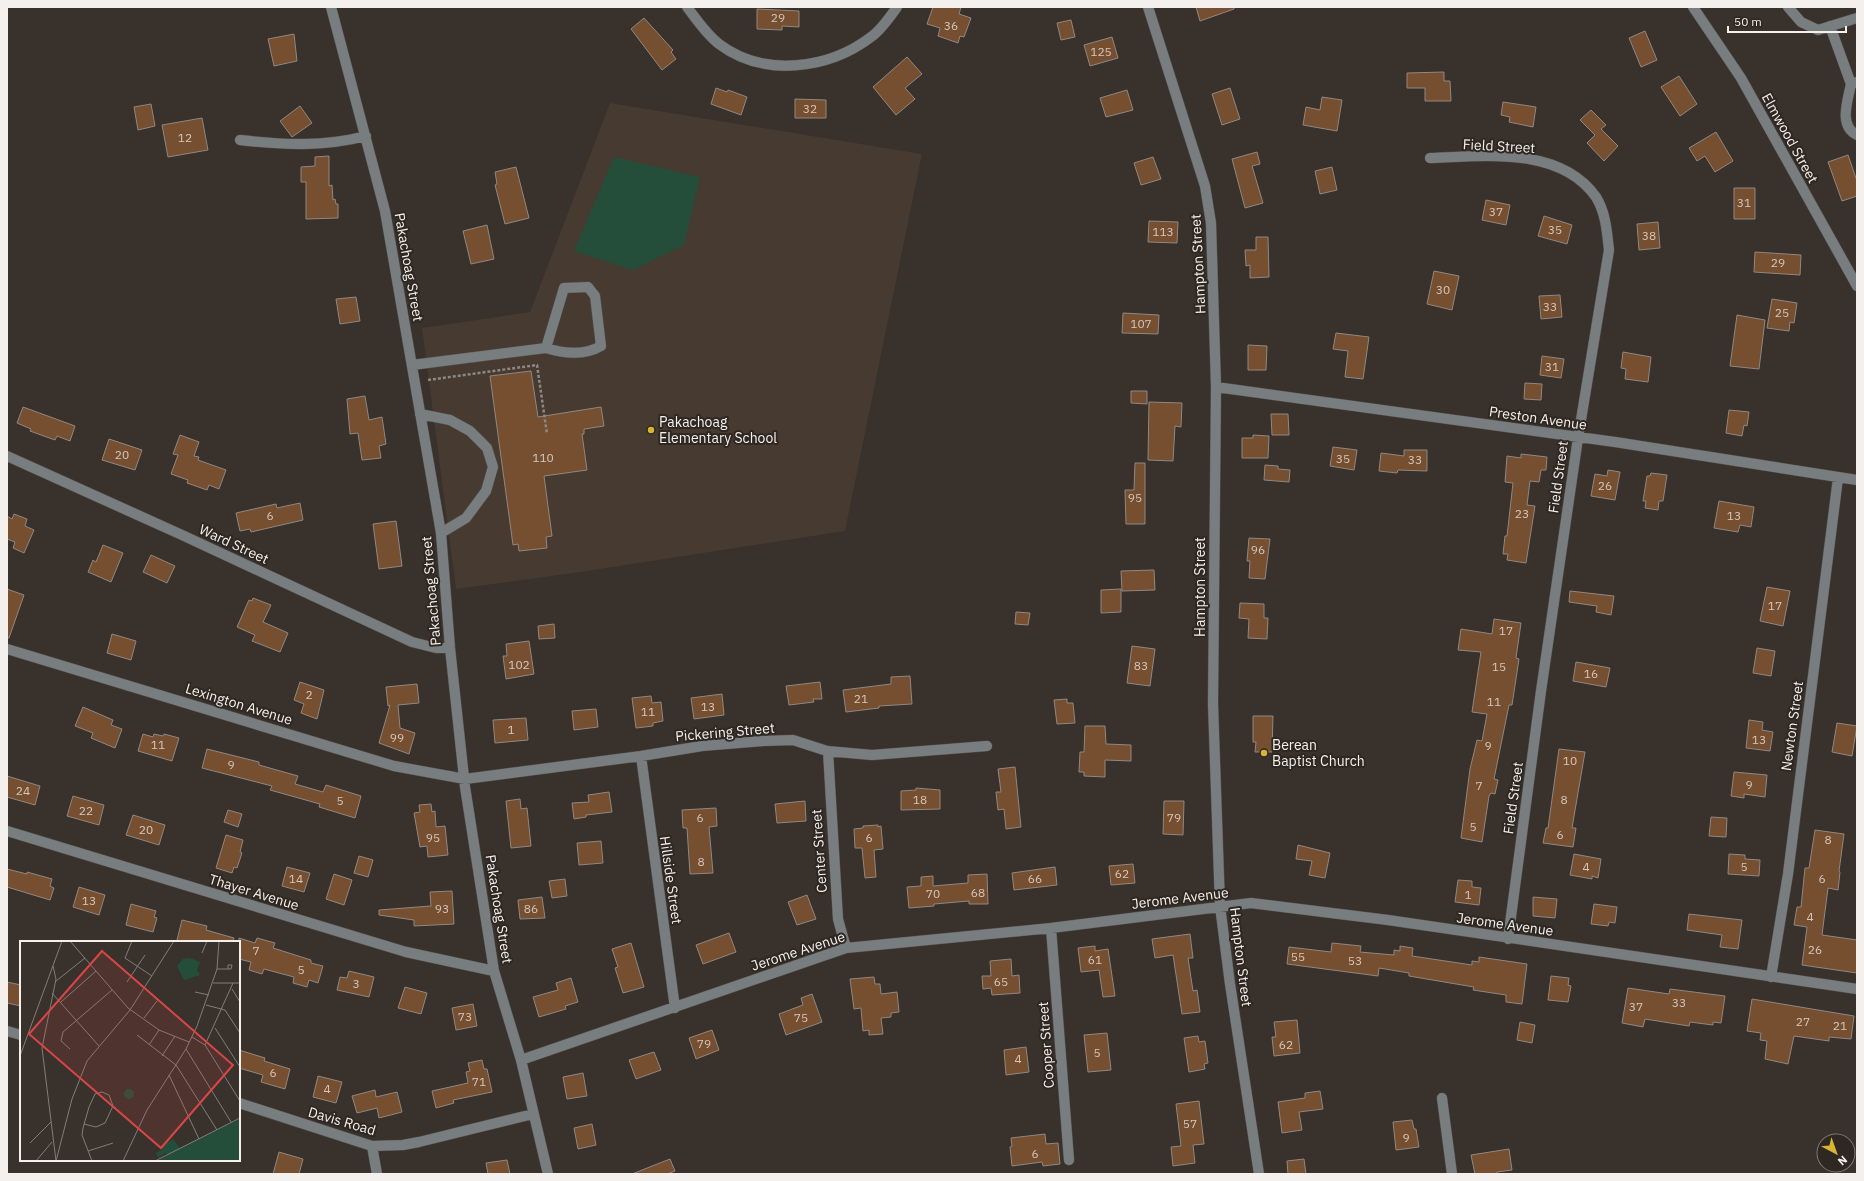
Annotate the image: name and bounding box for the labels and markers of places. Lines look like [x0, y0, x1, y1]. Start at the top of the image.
place label: Pakachoag Elementary School [659, 413, 777, 447]
marker: Pakachoag Elementary School [646, 425, 656, 435]
place label: Berean Baptist Church [1272, 736, 1365, 770]
marker: Berean Baptist Church [1259, 748, 1269, 758]

